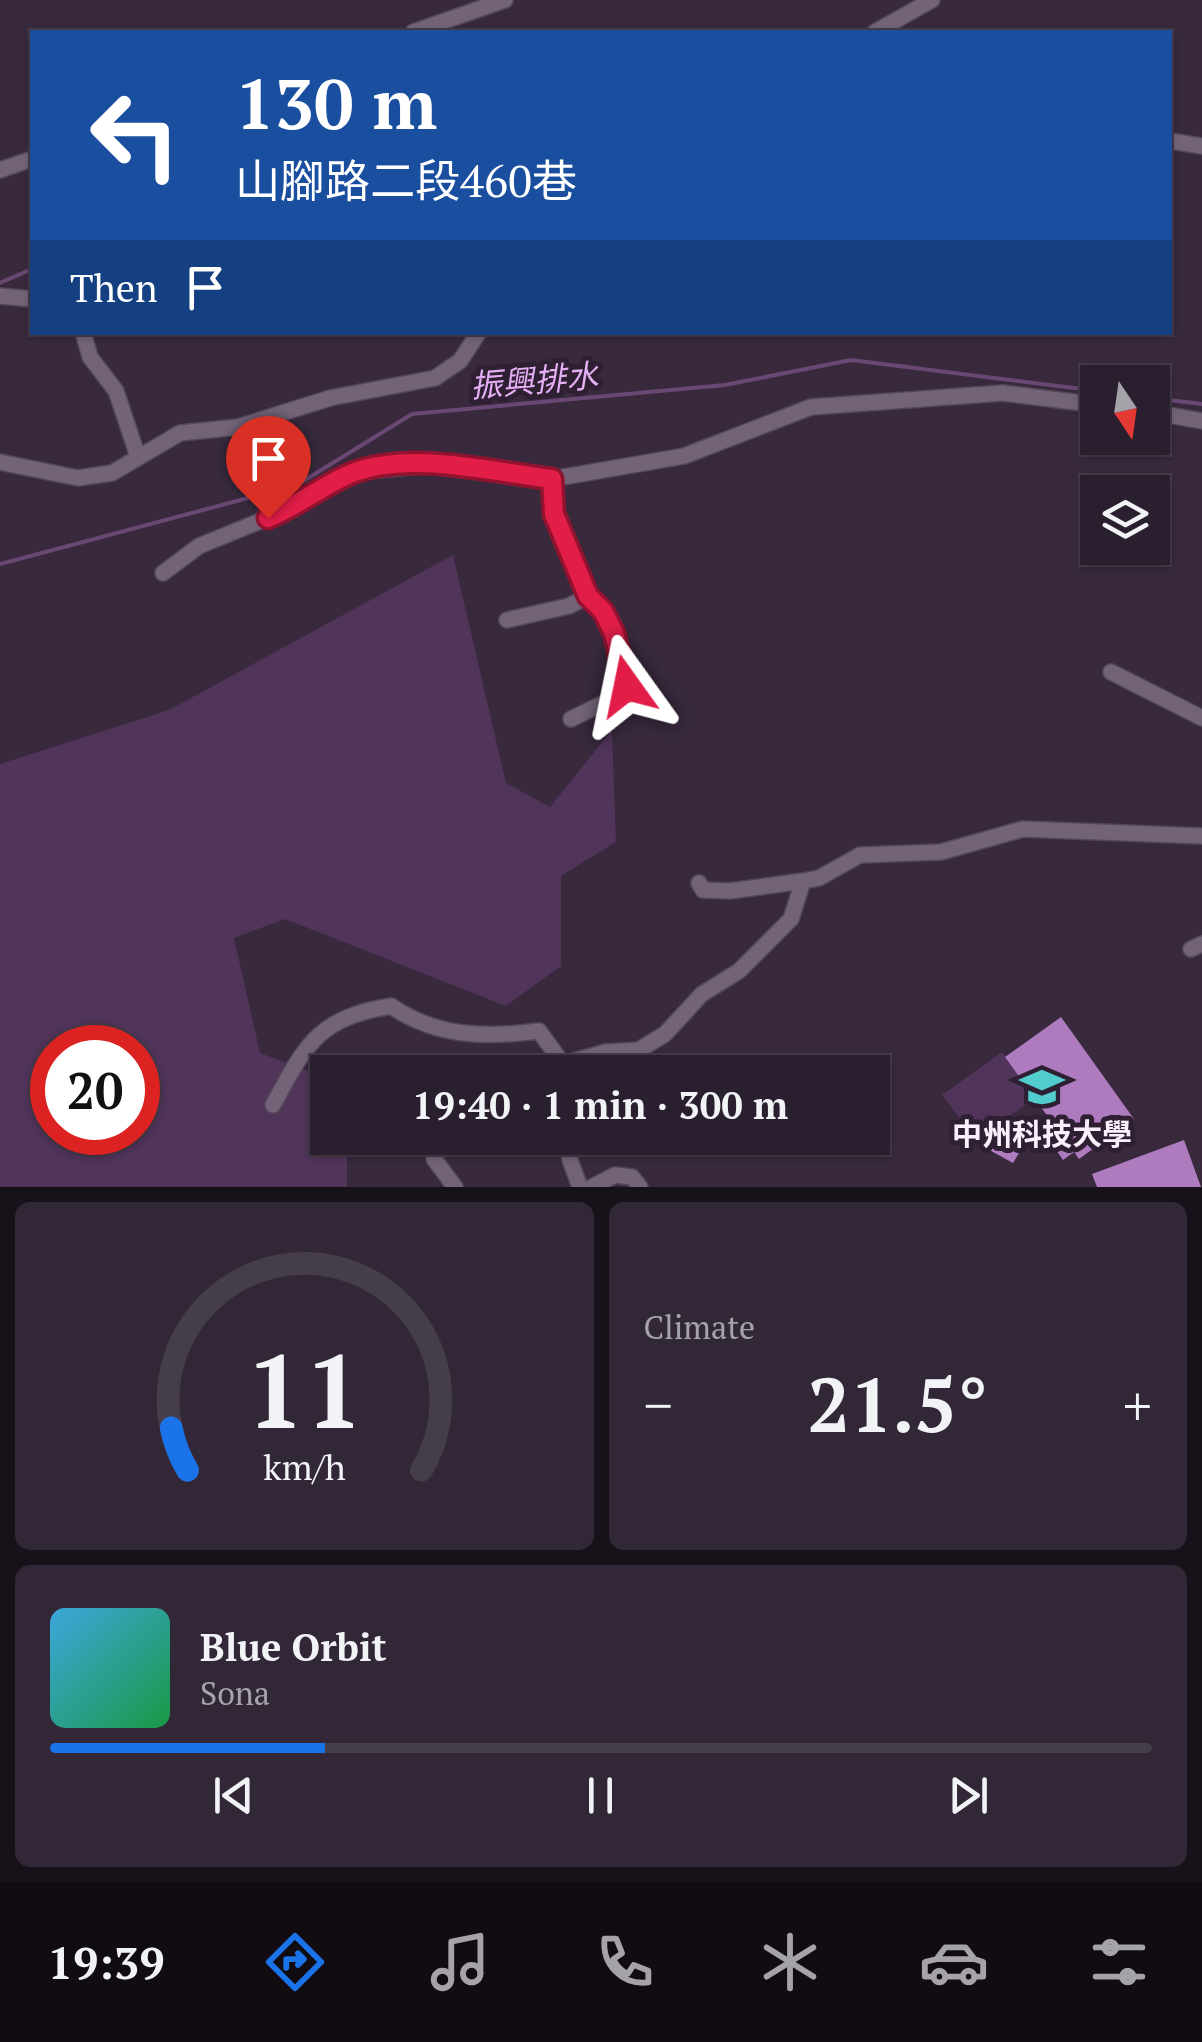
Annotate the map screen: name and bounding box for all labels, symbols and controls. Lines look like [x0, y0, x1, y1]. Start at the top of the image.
text: 130 m [235, 56, 437, 149]
icon: left [70, 70, 200, 200]
text: 山腳路二段460巷 [235, 150, 577, 210]
icon: arrive [178, 260, 233, 315]
text: Then [70, 263, 158, 313]
water label: 振興排水 [468, 353, 602, 406]
north arrow [1080, 365, 1170, 455]
map controls [1080, 365, 1170, 565]
pin [226, 416, 311, 519]
icon: arrive [241, 431, 296, 486]
button: layers [1080, 475, 1170, 565]
position arrow [575, 634, 679, 738]
speed limit sign: 20 [30, 1025, 160, 1155]
school or university icon: 中州科技大學 [1018, 1063, 1066, 1111]
text: 19:40 · 1 min · 300 m [412, 1080, 788, 1130]
place label: 中州科技大學 [952, 1114, 1132, 1154]
text: Climate [644, 1306, 755, 1348]
text: 11 [245, 1320, 363, 1458]
text: 21.5° [808, 1354, 988, 1453]
text: − [644, 1368, 673, 1441]
text: + [1123, 1368, 1152, 1441]
text: km/h [263, 1443, 346, 1490]
text: Blue Orbit [200, 1622, 387, 1672]
text: Sona [200, 1672, 270, 1714]
icon: previous [206, 1768, 261, 1823]
icon: pause [573, 1768, 628, 1823]
icon: next [941, 1768, 996, 1823]
icon: directions [260, 1927, 330, 1997]
icon: music [425, 1927, 495, 1997]
icon: phone [590, 1927, 660, 1997]
icon: climate [755, 1927, 825, 1997]
icon: car [919, 1927, 989, 1997]
icon: filters [1084, 1927, 1154, 1997]
text: 19:39 [47, 1932, 165, 1992]

